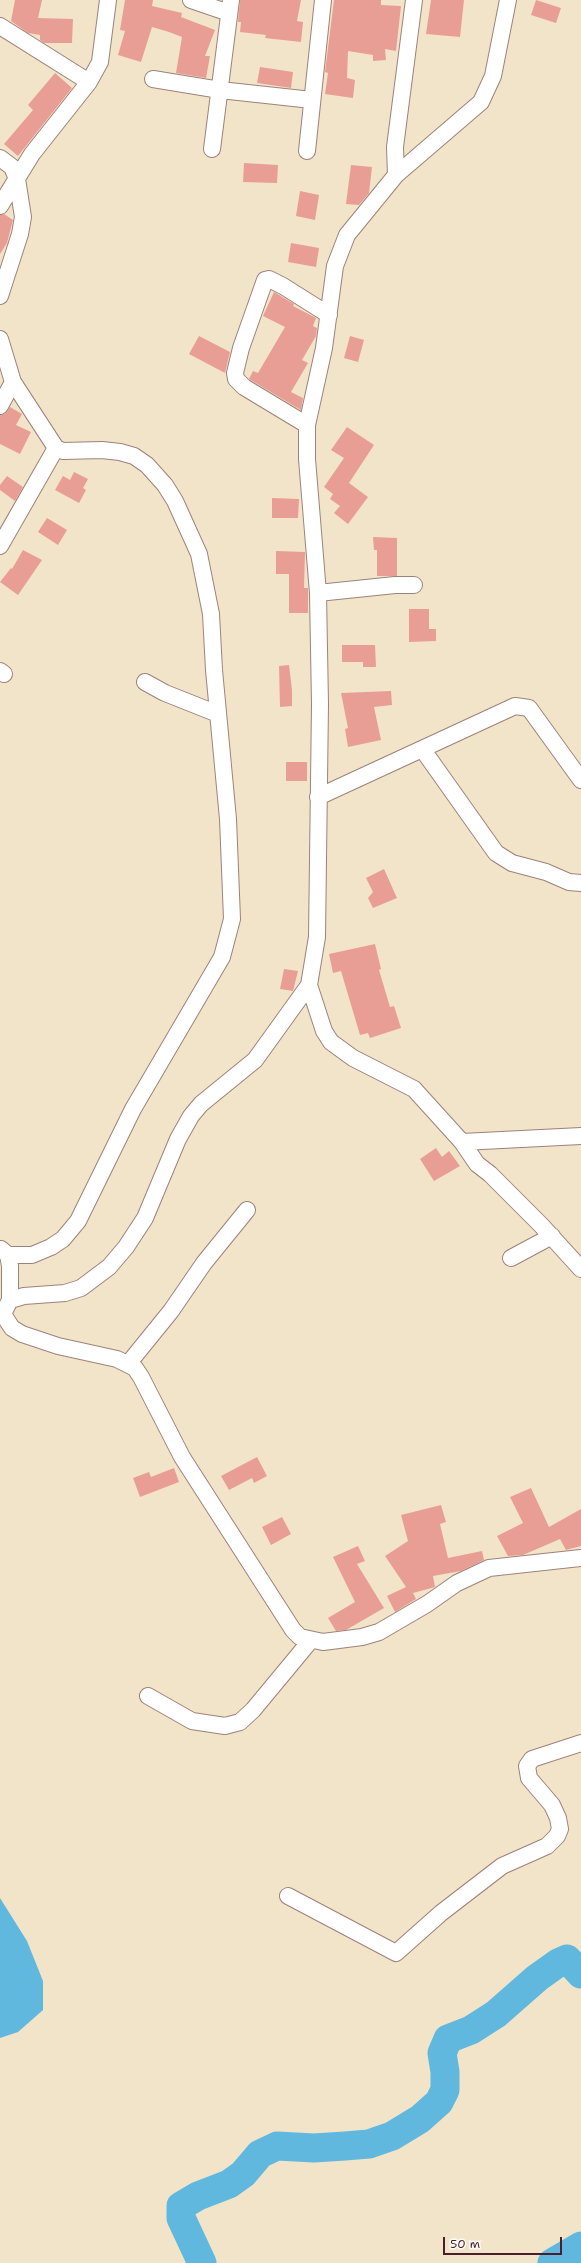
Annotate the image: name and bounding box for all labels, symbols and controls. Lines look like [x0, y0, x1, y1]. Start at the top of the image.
scale bar [445, 2229, 564, 2255]
text: 50 m [450, 2236, 480, 2252]

